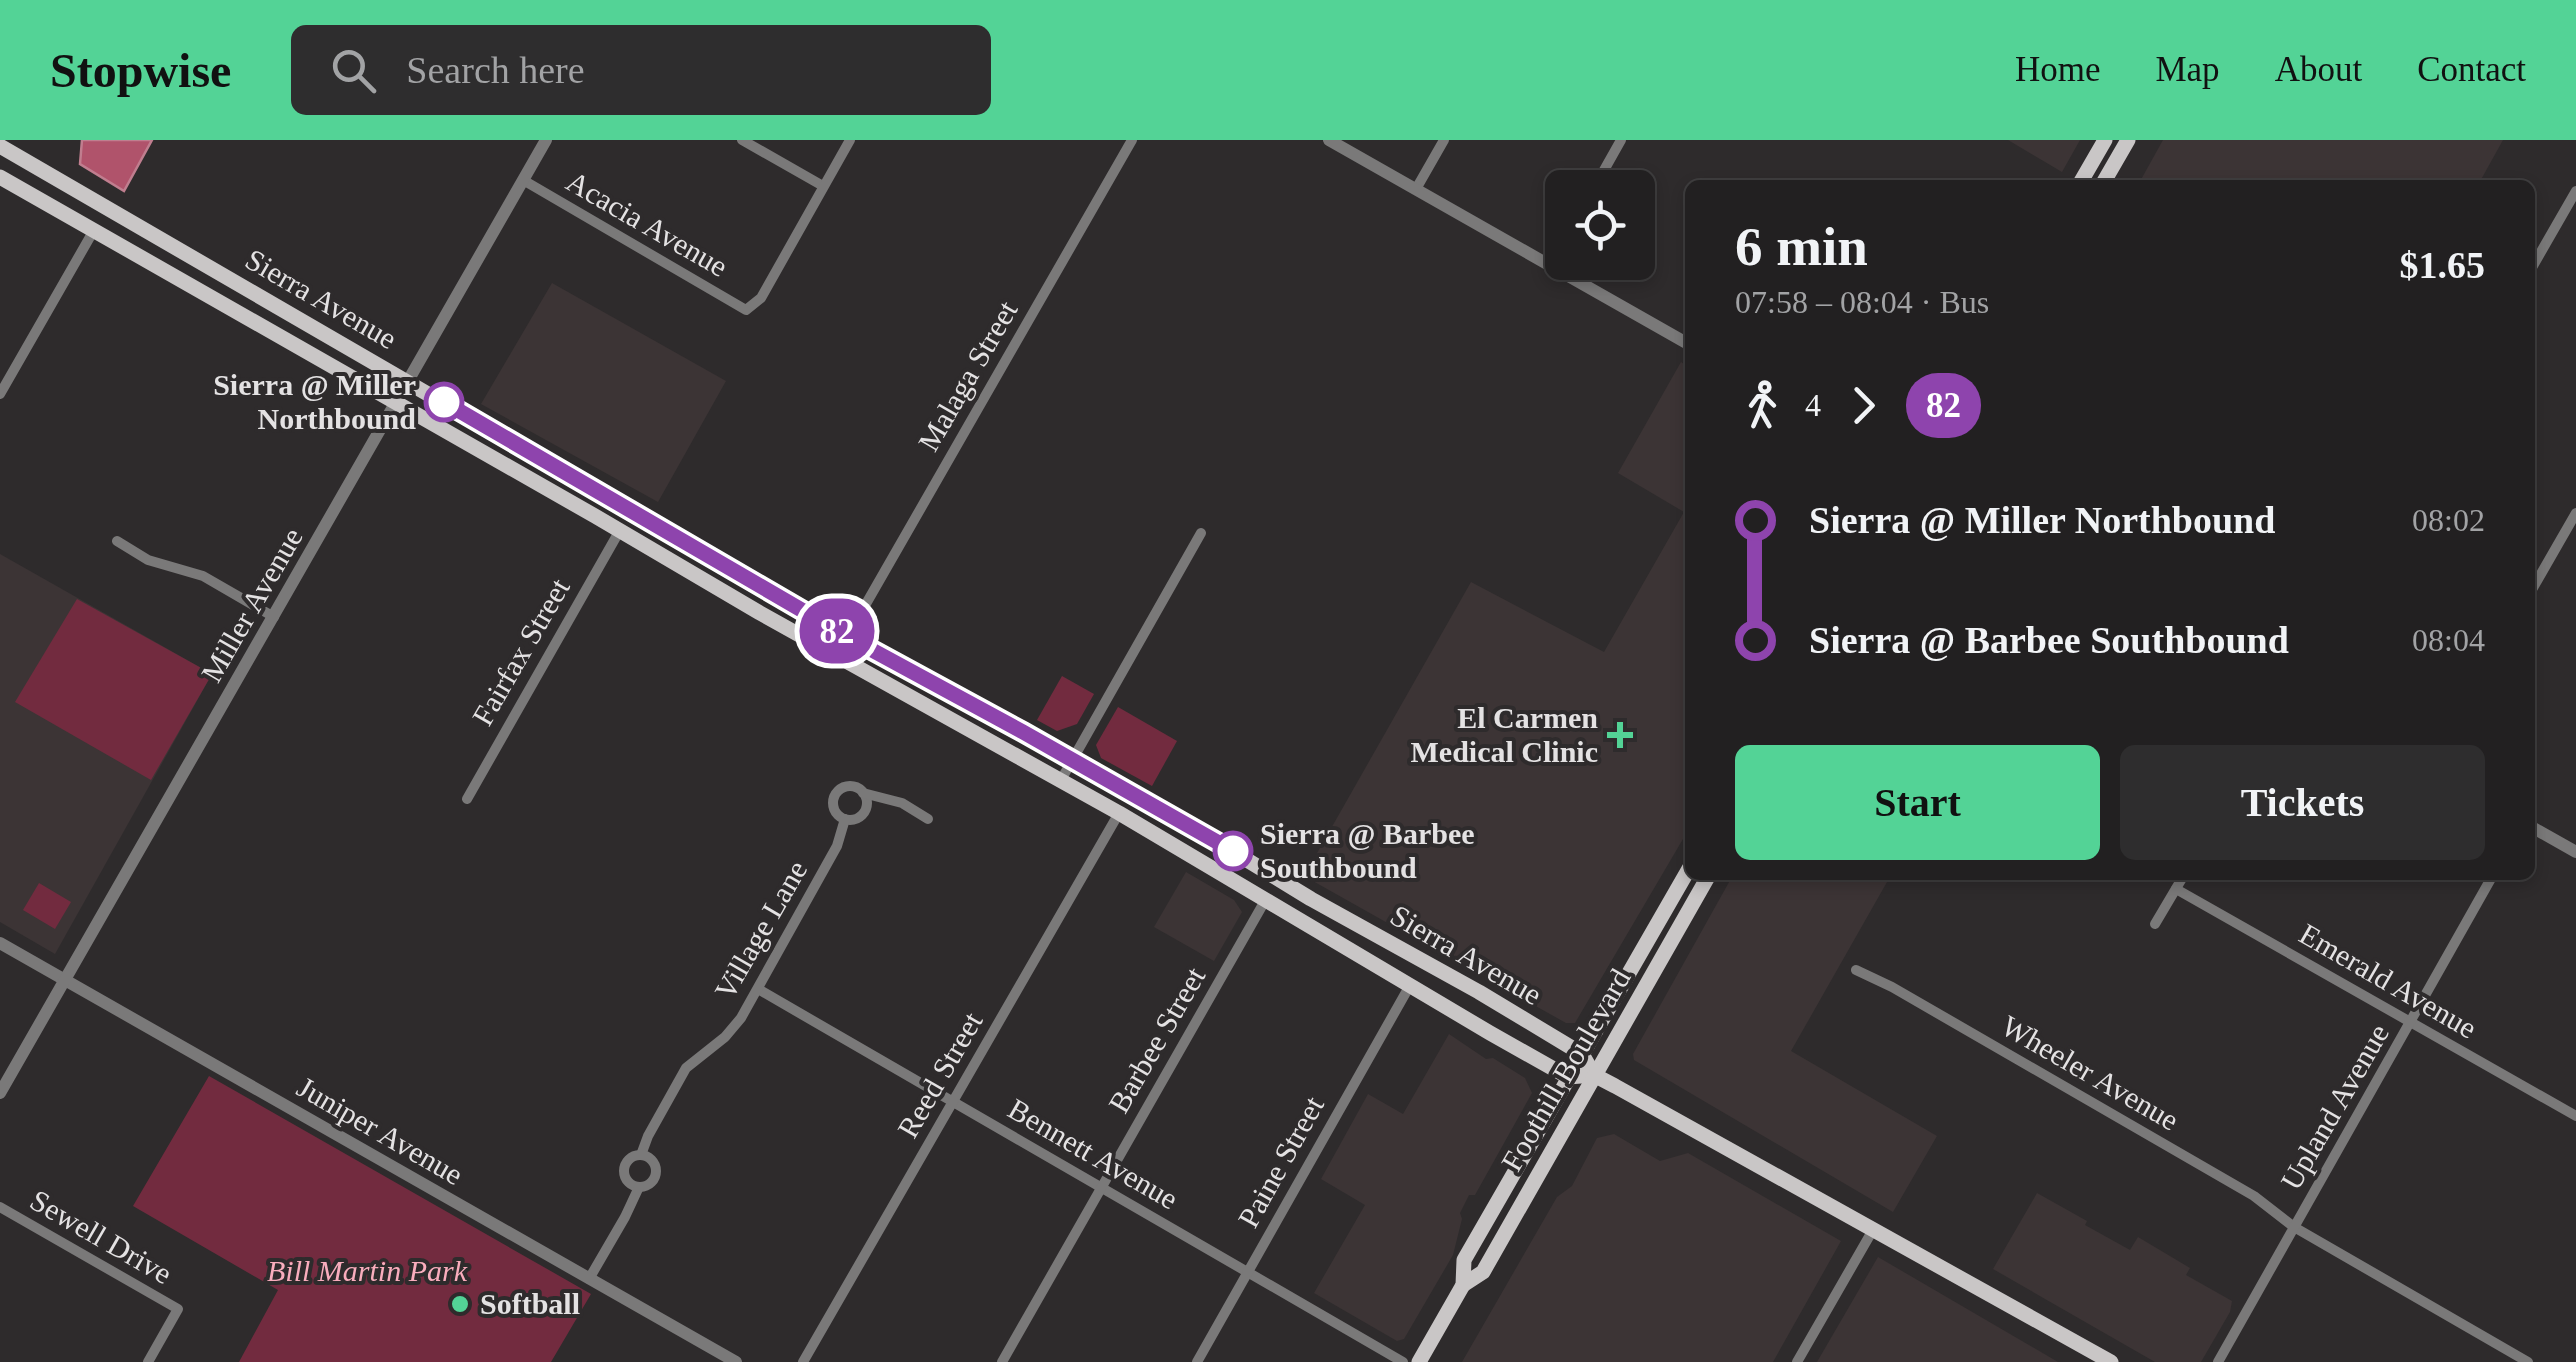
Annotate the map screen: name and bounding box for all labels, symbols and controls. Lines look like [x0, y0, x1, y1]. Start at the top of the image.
search box [291, 25, 991, 115]
icon: search [326, 43, 381, 98]
text: Stopwise [50, 44, 231, 97]
text: Search here [406, 49, 585, 91]
text: Home [2015, 50, 2100, 89]
text: Map [2155, 50, 2220, 89]
text: About [2275, 50, 2362, 89]
text: Contact [2417, 50, 2526, 89]
street label: Acacia Avenue [561, 164, 734, 283]
map controls [1545, 170, 1655, 280]
button: locate [1545, 170, 1655, 280]
text: 6 min [1735, 216, 1868, 277]
street label: Sierra Avenue [240, 242, 402, 355]
text: $1.65 [2400, 244, 2485, 286]
text: 07:58 – 08:04 · Bus [1735, 284, 1989, 320]
street label: Malaga Street [911, 294, 1024, 457]
place label: Sierra @ Miller Northbound [213, 368, 416, 435]
icon: walk [1735, 378, 1790, 433]
icon: forward [1836, 378, 1891, 433]
marker: Sierra @ Miller Northbound [425, 383, 463, 421]
text: 82 [1926, 386, 1961, 425]
text: 4 [1805, 387, 1821, 423]
text: Sierra @ Miller Northbound [1809, 499, 2275, 541]
text: 08:02 [2412, 502, 2485, 538]
street label: Miller Avenue [194, 522, 309, 687]
street label: Fairfax Street [465, 572, 576, 731]
line badge: 82 [792, 598, 882, 664]
text: 82 [820, 612, 855, 651]
text: Sierra @ Barbee Southbound [1809, 619, 2289, 661]
text: 08:04 [2412, 622, 2485, 658]
place label: El Carmen Medical Clinic [1411, 701, 1598, 768]
marker: El Carmen Medical Clinic [1607, 722, 1633, 748]
button: Start [1735, 745, 2100, 860]
button: Tickets [2120, 745, 2485, 860]
place label: Sierra @ Barbee Southbound [1260, 817, 1475, 884]
marker: Sierra @ Barbee Southbound [1214, 832, 1252, 870]
street label: Village Lane [708, 855, 813, 1005]
street label: Sierra Avenue [1385, 898, 1547, 1011]
street label: Emerald Avenue [2294, 917, 2482, 1044]
street label: Barbee Street [1102, 961, 1212, 1118]
street label: Foothill Boulevard [1494, 963, 1637, 1177]
street label: Reed Street [890, 1006, 989, 1143]
street label: Wheeler Avenue [1996, 1009, 2184, 1136]
street label: Upland Avenue [2274, 1018, 2395, 1195]
street label: Juniper Avenue [292, 1070, 469, 1191]
street label: Paine Street [1231, 1090, 1330, 1233]
street label: Bennett Avenue [1003, 1092, 1184, 1215]
street label: Sewell Drive [25, 1183, 178, 1290]
park label: Bill Martin Park [267, 1254, 468, 1287]
place label: Softball [480, 1287, 580, 1320]
marker: Softball [449, 1293, 471, 1315]

